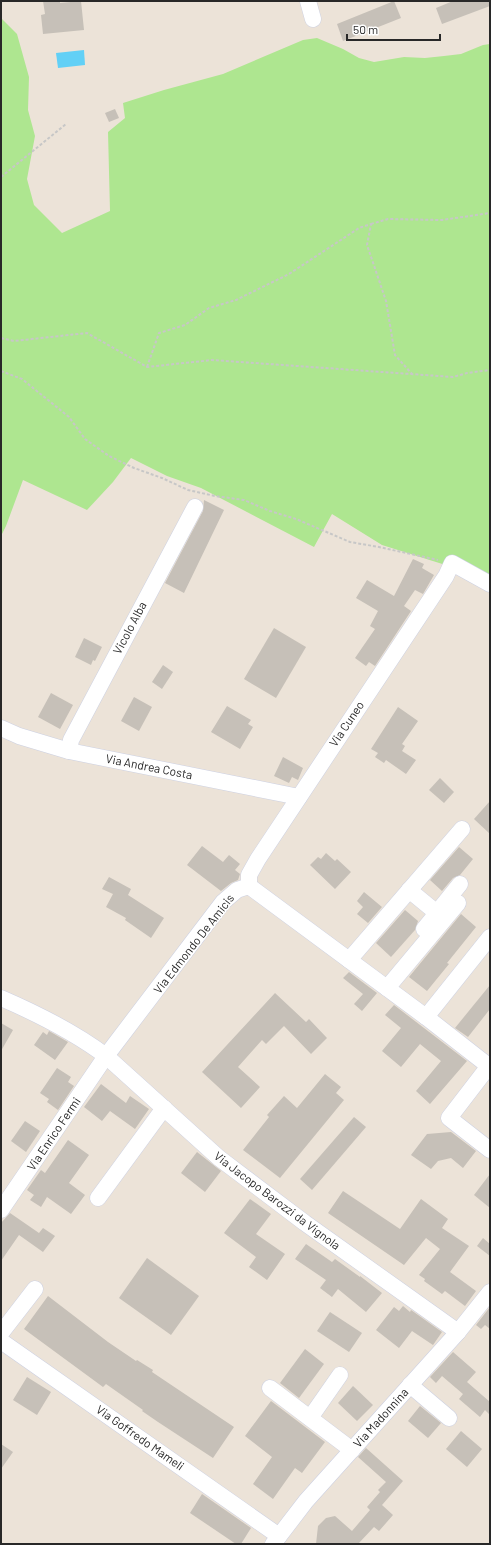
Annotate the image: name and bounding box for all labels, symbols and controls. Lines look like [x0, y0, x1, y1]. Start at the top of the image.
scale bar [347, 16, 440, 42]
text: 50 m [353, 22, 378, 36]
street label: Vicolo Alba [109, 599, 149, 656]
street label: Via Cuneo [326, 698, 366, 749]
street label: Via Andrea Costa [105, 751, 194, 781]
street label: Via Edmondo De Amicis [150, 891, 237, 996]
street label: Via Enrico Fermi [24, 1094, 83, 1173]
street label: Via Jacopo Barozzi da Vignola [212, 1148, 343, 1252]
street label: Via Madonnina [350, 1385, 411, 1450]
street label: Via Goffredo Mameli [94, 1402, 187, 1473]

